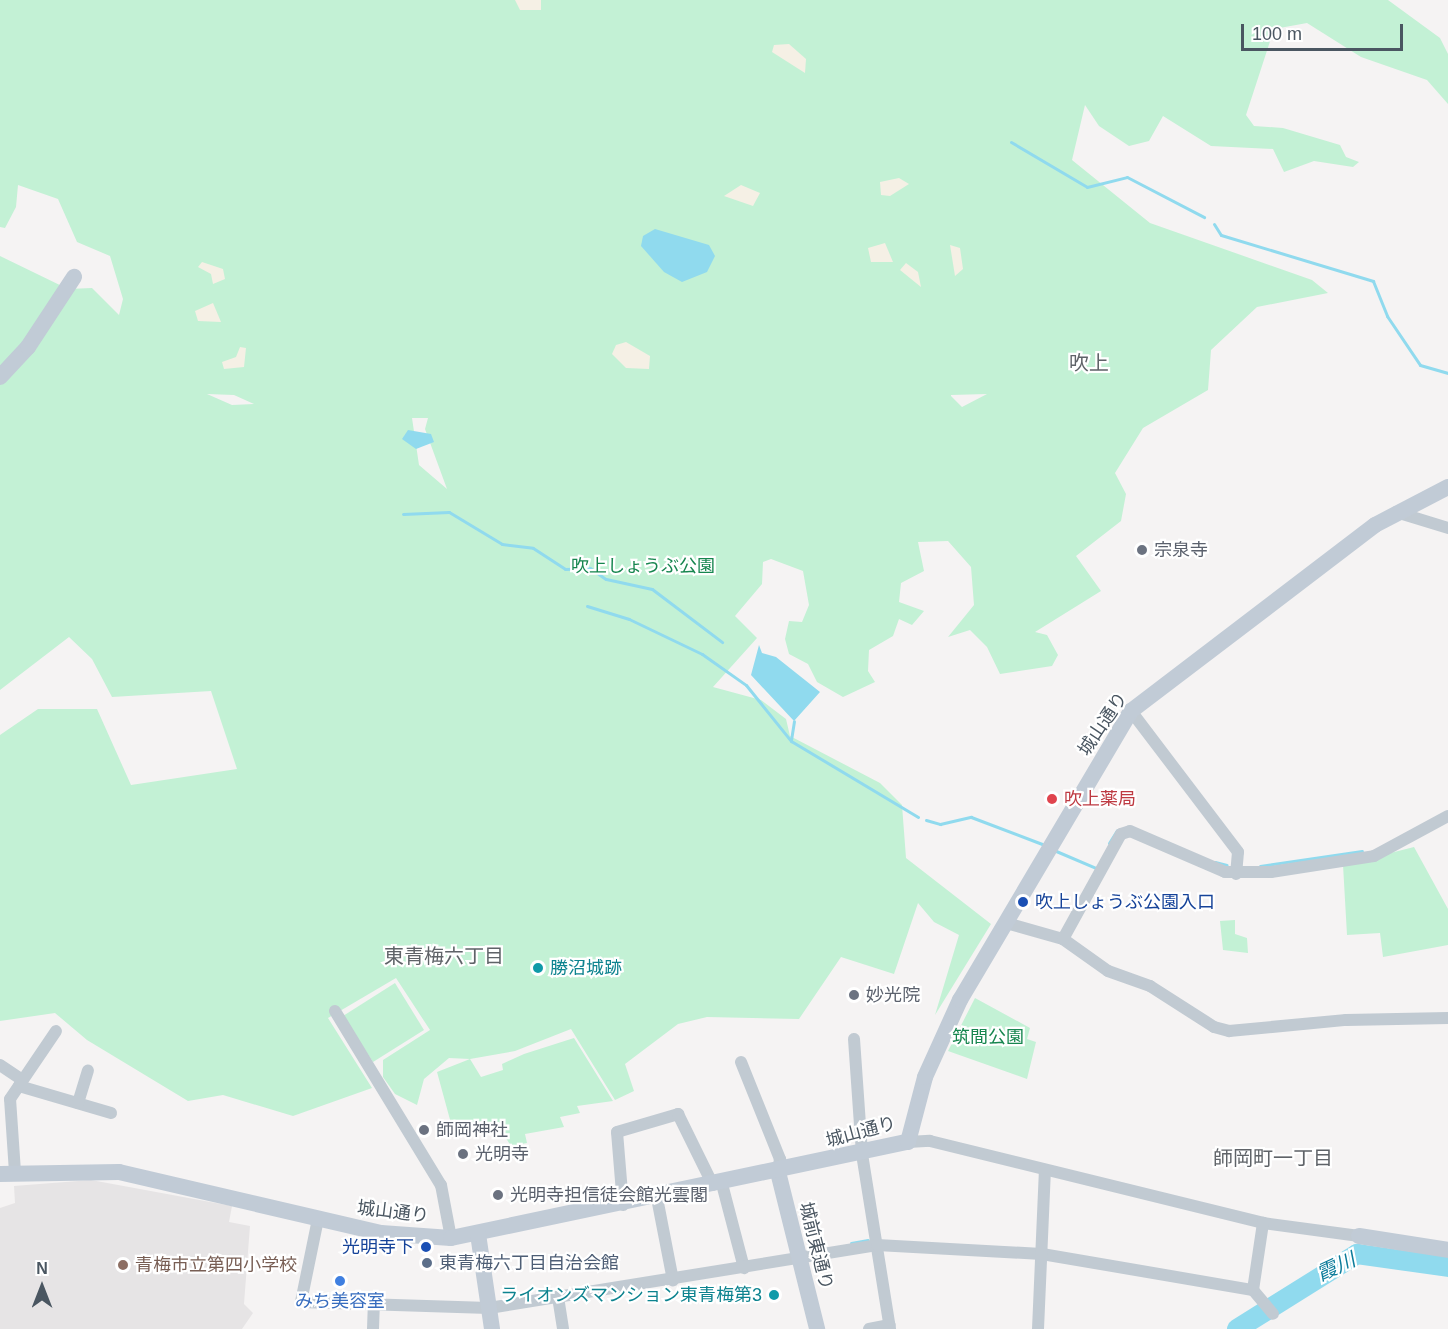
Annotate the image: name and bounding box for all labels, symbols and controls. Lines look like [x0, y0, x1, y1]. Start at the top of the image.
scale bar [1244, 12, 1406, 50]
text: 100 m [1252, 24, 1302, 44]
district label: 吹上 [1069, 351, 1109, 375]
place label: 宗泉寺 [1154, 539, 1208, 561]
marker: 宗泉寺 [1135, 543, 1149, 557]
park label: 吹上しょうぶ公園 [571, 555, 715, 577]
street label: 城山通り [1074, 688, 1132, 760]
place label: 吹上薬局 [1064, 788, 1136, 810]
marker: 吹上薬局 [1045, 792, 1059, 806]
place label: 吹上しょうぶ公園入口 [1035, 891, 1215, 913]
marker: 吹上しょうぶ公園入口 [1016, 895, 1030, 909]
district label: 東青梅六丁目 [384, 944, 504, 968]
place label: 勝沼城跡 [550, 957, 622, 979]
marker: 勝沼城跡 [531, 961, 545, 975]
place label: 妙光院 [866, 984, 920, 1006]
marker: 妙光院 [847, 988, 861, 1002]
park label: 筑間公園 [952, 1026, 1024, 1048]
street label: 城山通り [823, 1112, 899, 1152]
place label: 師岡神社 [436, 1119, 508, 1141]
marker: 師岡神社 [417, 1123, 431, 1137]
place label: 光明寺 [475, 1143, 529, 1165]
district label: 師岡町一丁目 [1213, 1146, 1333, 1170]
marker: 光明寺 [456, 1147, 470, 1161]
place label: 光明寺担信徒会館光雲閣 [510, 1184, 708, 1206]
marker: 光明寺担信徒会館光雲閣 [491, 1188, 505, 1202]
street label: 城山通り [356, 1197, 430, 1227]
street label: 城前東通り [795, 1200, 837, 1292]
place label: 光明寺下 [342, 1236, 414, 1258]
marker: 光明寺下 [419, 1240, 433, 1254]
water label: 霞川 [1313, 1248, 1359, 1286]
place label: 東青梅六丁目自治会館 [439, 1252, 619, 1274]
place label: 青梅市立第四小学校 [135, 1254, 297, 1276]
marker: 東青梅六丁目自治会館 [420, 1256, 434, 1270]
north arrow [12, 1257, 72, 1317]
marker: 青梅市立第四小学校 [116, 1258, 130, 1272]
text: N [36, 1260, 48, 1277]
marker: みち美容室 [333, 1274, 347, 1288]
place label: ライオンズマンション東青梅第3 [500, 1284, 762, 1306]
marker: ライオンズマンション東青梅第3 [767, 1288, 781, 1302]
place label: みち美容室 [295, 1290, 385, 1312]

